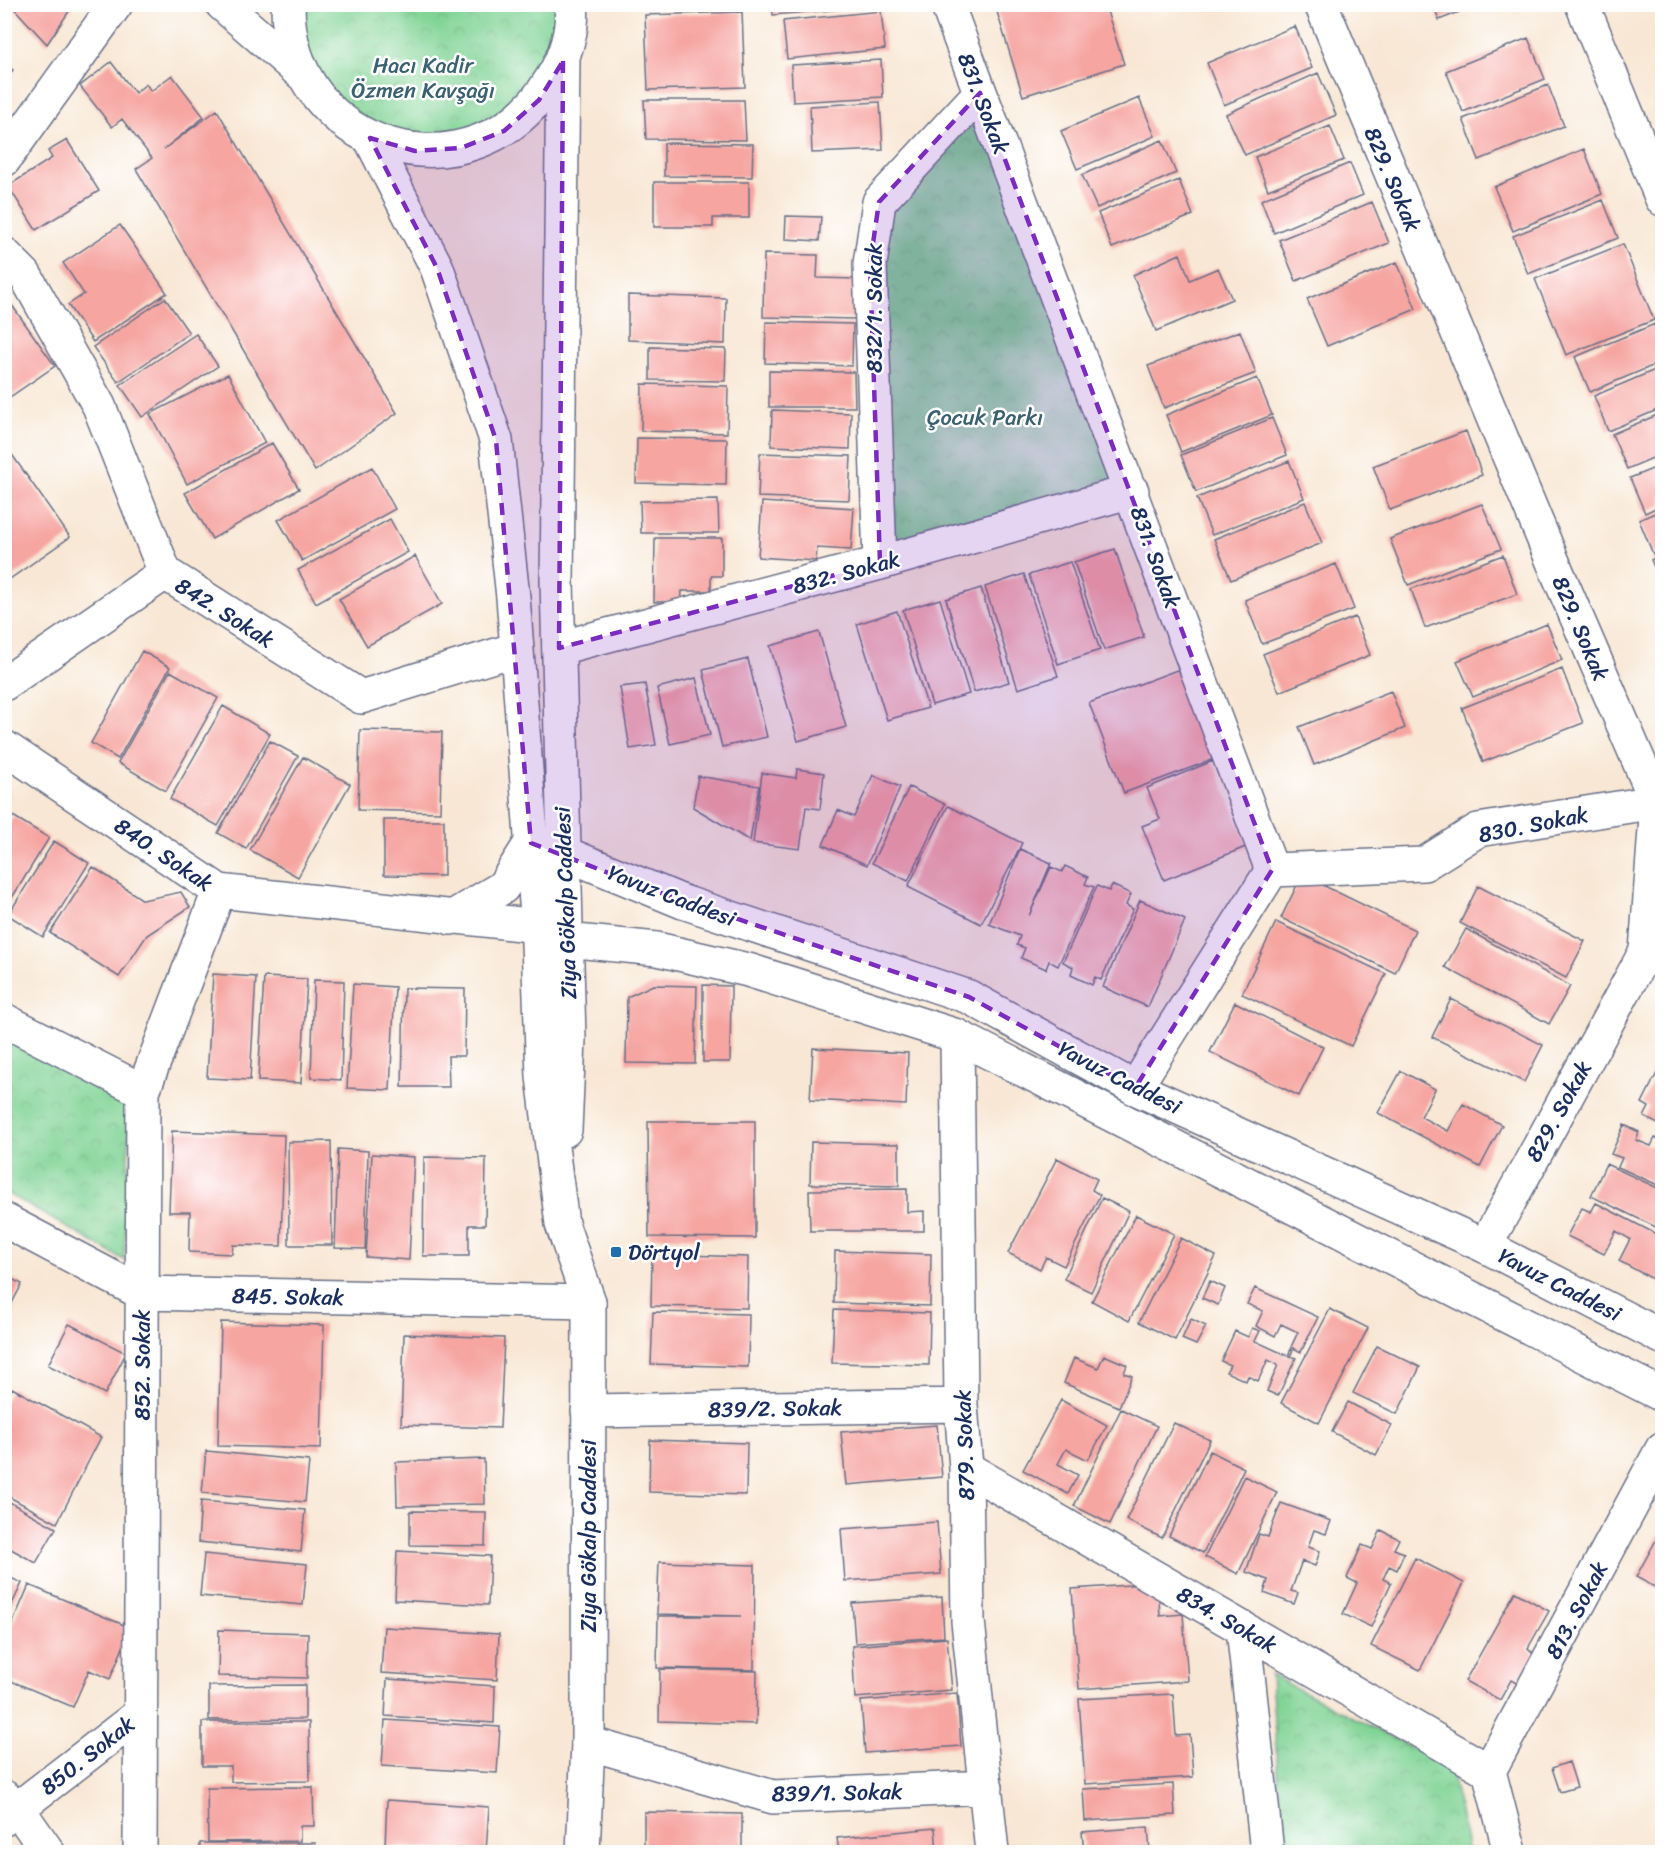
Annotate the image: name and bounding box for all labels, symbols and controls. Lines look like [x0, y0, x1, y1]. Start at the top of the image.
park label: Hacı Kadir Özmen Kavşağı [351, 46, 495, 110]
street label: 831. Sokak [946, 46, 1021, 160]
street label: 829. Sokak [1353, 120, 1432, 238]
street label: 832/1. Sokak [855, 243, 894, 373]
park label: Çocuk Parkı [927, 398, 1043, 437]
street label: 831. Sokak [1119, 500, 1192, 614]
street label: 832. Sokak [788, 539, 905, 606]
street label: 842. Sokak [167, 566, 283, 659]
street label: 829. Sokak [1541, 569, 1620, 687]
street label: 830. Sokak [1475, 795, 1592, 854]
street label: Ziya Gökalp Caddesi [543, 805, 588, 1000]
street label: 840. Sokak [106, 807, 222, 902]
street label: Yavuz Caddesi [602, 853, 742, 938]
street label: Yavuz Caddesi [1051, 1030, 1189, 1126]
street label: 829. Sokak [1514, 1053, 1603, 1169]
place label: Dörtyol [628, 1233, 700, 1272]
street label: Yavuz Caddesi [1491, 1237, 1629, 1333]
marker: Dörtyol [609, 1245, 623, 1259]
street label: 845. Sokak [232, 1276, 345, 1317]
street label: 852. Sokak [123, 1309, 162, 1421]
street label: 839/2. Sokak [708, 1388, 843, 1429]
street label: 879. Sokak [943, 1388, 986, 1501]
street label: Ziya Gökalp Caddesi [569, 1439, 608, 1632]
street label: 813. Sokak [1534, 1554, 1619, 1666]
street label: 834. Sokak [1169, 1575, 1285, 1664]
street label: 850. Sokak [31, 1705, 144, 1805]
street label: 839/1. Sokak [771, 1772, 903, 1813]

